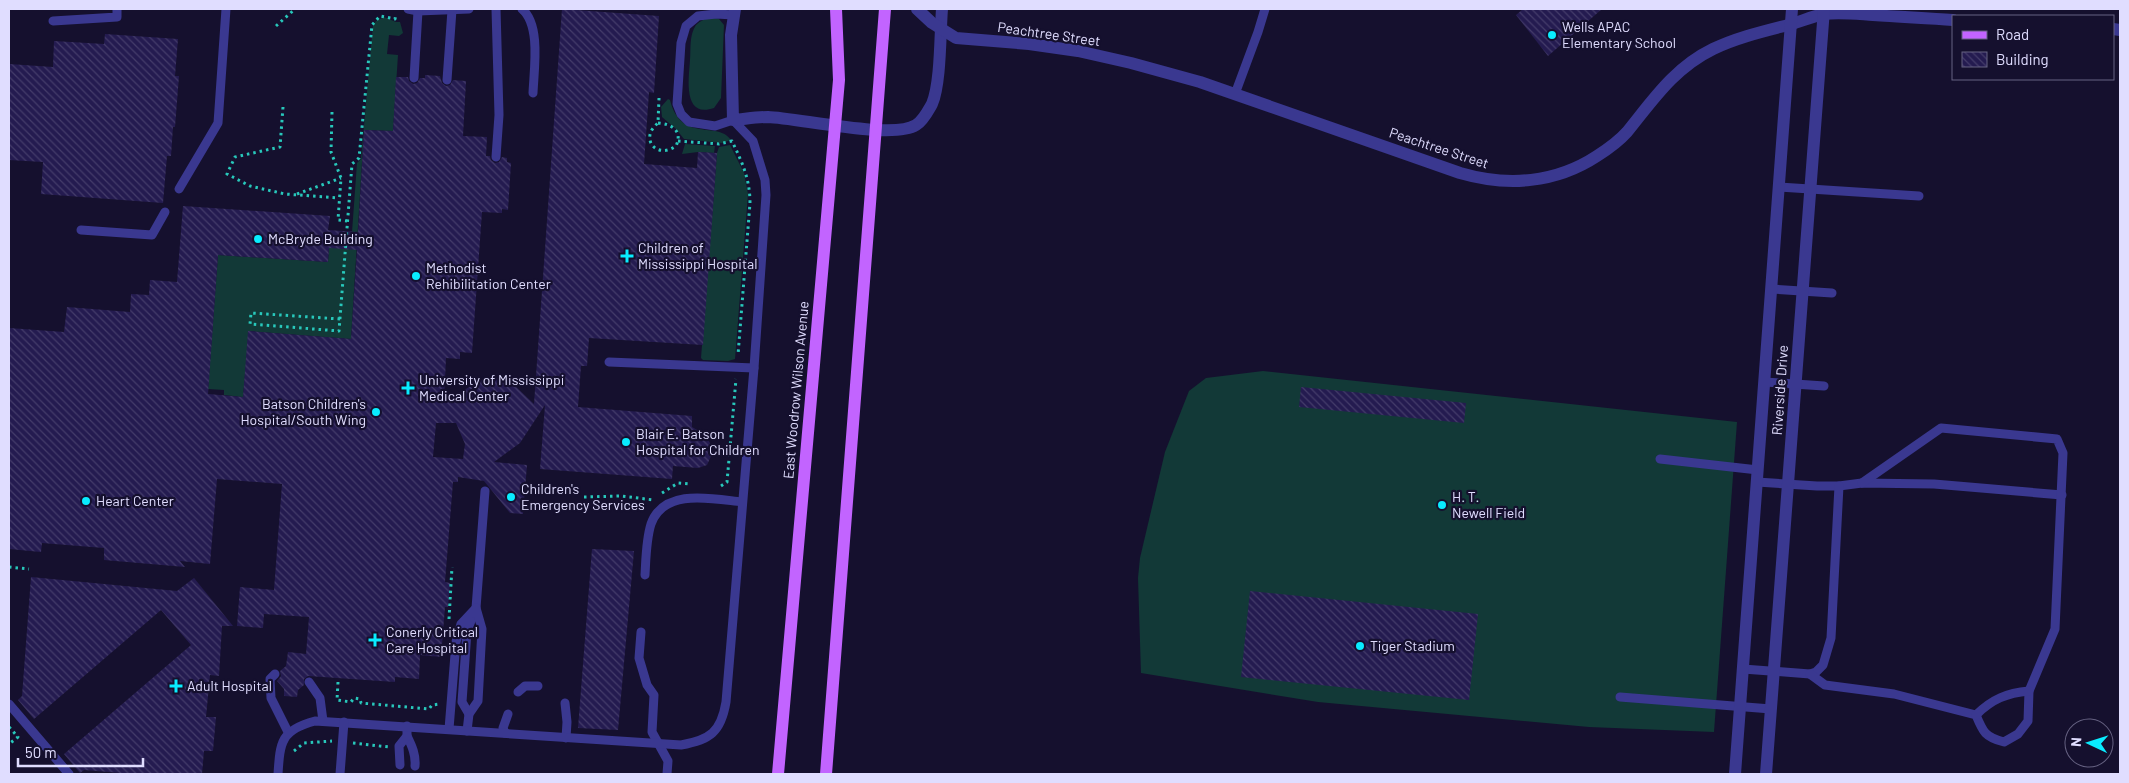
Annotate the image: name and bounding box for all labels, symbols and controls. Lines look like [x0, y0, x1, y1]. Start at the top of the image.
legend [1952, 15, 2114, 80]
street label: Peachtree Street [997, 18, 1101, 49]
place label: Wells APAC Elementary School [1562, 18, 1676, 51]
text: Road [1996, 25, 2029, 43]
marker: Wells APAC Elementary School [1546, 29, 1558, 41]
text: Building [1996, 50, 2049, 68]
street label: Peachtree Street [1387, 123, 1491, 172]
place label: McBryde Building [268, 230, 373, 247]
marker: McBryde Building [252, 233, 264, 245]
place label: Children of Mississippi Hospital [638, 239, 757, 272]
marker: Children of Mississippi Hospital [620, 249, 634, 263]
place label: Methodist Rehibilitation Center [426, 259, 551, 292]
marker: Methodist Rehibilitation Center [410, 270, 422, 282]
street label: East Woodrow Wilson Avenue [779, 300, 812, 480]
street label: Riverside Drive [1768, 344, 1791, 436]
place label: University of Mississippi Medical Center [419, 371, 564, 404]
marker: University of Mississippi Medical Center [401, 381, 415, 395]
place label: Batson Children's Hospital/South Wing [240, 395, 366, 428]
marker: Batson Children's Hospital/South Wing [370, 406, 382, 418]
place label: Blair E. Batson Hospital for Children [636, 425, 759, 458]
marker: Blair E. Batson Hospital for Children [620, 436, 632, 448]
place label: Children's Emergency Services [521, 480, 645, 513]
place label: H. T. Newell Field [1452, 488, 1525, 521]
marker: Children's Emergency Services [505, 491, 517, 503]
place label: Heart Center [96, 492, 174, 509]
marker: Heart Center [80, 495, 92, 507]
marker: H. T. Newell Field [1436, 499, 1448, 511]
place label: Conerly Critical Care Hospital [386, 623, 478, 656]
marker: Conerly Critical Care Hospital [368, 633, 382, 647]
place label: Tiger Stadium [1370, 637, 1455, 654]
marker: Tiger Stadium [1354, 640, 1366, 652]
place label: Adult Hospital [187, 677, 272, 694]
marker: Adult Hospital [169, 679, 183, 693]
north arrow [2064, 718, 2114, 768]
scale bar [18, 736, 142, 768]
text: N [2067, 737, 2084, 747]
text: 50 m [25, 743, 57, 761]

